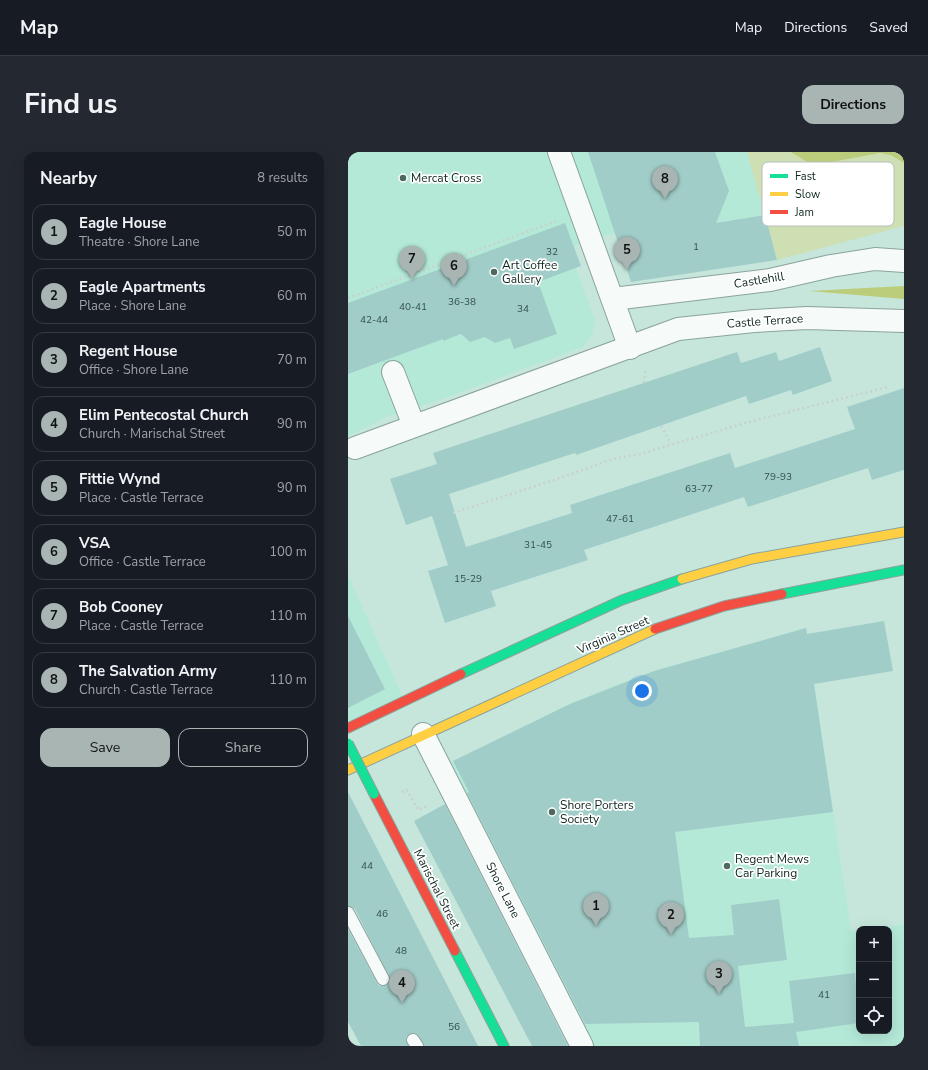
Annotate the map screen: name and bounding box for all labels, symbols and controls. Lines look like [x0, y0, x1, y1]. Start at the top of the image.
text: Map [20, 15, 58, 41]
text: Map [735, 18, 762, 37]
text: Directions [784, 18, 847, 37]
text: Saved [869, 18, 908, 37]
text: Find us [24, 85, 118, 123]
button: Directions [802, 85, 904, 124]
legend [762, 162, 894, 226]
pin: 8 [652, 166, 678, 199]
text: Nearby [40, 167, 97, 190]
text: 8 results [257, 169, 308, 187]
text: Fast [795, 169, 816, 184]
place label: Mercat Cross [411, 170, 482, 186]
marker: Mercat Cross [398, 173, 408, 183]
text: Slow [795, 187, 820, 202]
text: Jam [794, 205, 814, 220]
text: Eagle House [79, 213, 166, 233]
text: 1 [50, 223, 58, 241]
text: 50 m [277, 223, 307, 241]
text: Theatre · Shore Lane [79, 233, 199, 251]
pin: 5 [614, 237, 640, 270]
house number: 1 [693, 240, 699, 254]
house number: 32 [546, 245, 558, 259]
pin: 7 [399, 246, 425, 279]
pin: 6 [441, 253, 467, 286]
place label: Art Coffee Gallery [502, 257, 557, 287]
marker: Art Coffee Gallery [489, 267, 499, 277]
street label: Castlehill [733, 268, 786, 292]
text: Eagle Apartments [79, 277, 206, 297]
text: 2 [50, 287, 58, 305]
text: 60 m [277, 287, 307, 305]
house number: 36-38 [448, 295, 476, 309]
text: Place · Shore Lane [79, 297, 186, 315]
house number: 40-41 [399, 300, 427, 314]
house number: 34 [517, 302, 529, 316]
street label: Castle Terrace [726, 310, 804, 332]
house number: 42-44 [360, 313, 388, 327]
text: Regent House [79, 341, 177, 361]
text: 3 [50, 351, 58, 369]
text: 70 m [277, 351, 307, 369]
text: Office · Shore Lane [79, 361, 189, 379]
text: Elim Pentecostal Church [79, 405, 249, 425]
text: 4 [50, 415, 58, 433]
text: 90 m [277, 415, 307, 433]
text: Church · Marischal Street [79, 425, 225, 443]
text: Fittie Wynd [79, 469, 160, 489]
house number: 79-93 [764, 470, 792, 484]
text: 5 [50, 479, 58, 497]
text: 90 m [277, 479, 307, 497]
house number: 63-77 [685, 482, 713, 496]
text: Place · Castle Terrace [79, 489, 203, 507]
house number: 47-61 [606, 512, 634, 526]
text: VSA [79, 533, 110, 553]
house number: 31-45 [524, 538, 552, 552]
text: 6 [50, 543, 58, 561]
text: 100 m [269, 543, 307, 561]
text: Office · Castle Terrace [79, 553, 206, 571]
house number: 15-29 [454, 572, 482, 586]
text: Bob Cooney [79, 597, 163, 617]
text: 7 [50, 607, 58, 625]
text: 110 m [269, 607, 307, 625]
street label: Virginia Street [574, 612, 652, 658]
text: Place · Castle Terrace [79, 617, 203, 635]
text: The Salvation Army [79, 661, 217, 681]
text: 8 [50, 671, 58, 689]
text: 110 m [269, 671, 307, 689]
text: Church · Castle Terrace [79, 681, 213, 699]
your location [632, 681, 652, 701]
button: Save [40, 728, 170, 767]
button: Share [178, 728, 308, 767]
place label: Shore Porters Society [560, 797, 634, 827]
marker: Shore Porters Society [547, 807, 557, 817]
street label: Marischal Street [410, 846, 464, 932]
place label: Regent Mews Car Parking [735, 851, 809, 881]
house number: 44 [361, 859, 373, 873]
street label: Shore Lane [482, 859, 524, 921]
marker: Regent Mews Car Parking [722, 861, 732, 871]
pin: 1 [583, 893, 609, 926]
pin: 2 [658, 902, 684, 935]
house number: 46 [376, 907, 388, 921]
map controls [856, 926, 892, 1034]
button: + [856, 926, 892, 962]
house number: 48 [395, 944, 407, 958]
pin: 3 [706, 961, 732, 994]
button: − [856, 962, 892, 998]
pin: 4 [389, 970, 415, 1003]
house number: 41 [818, 988, 830, 1002]
button: locate [856, 998, 892, 1034]
house number: 56 [448, 1020, 460, 1034]

